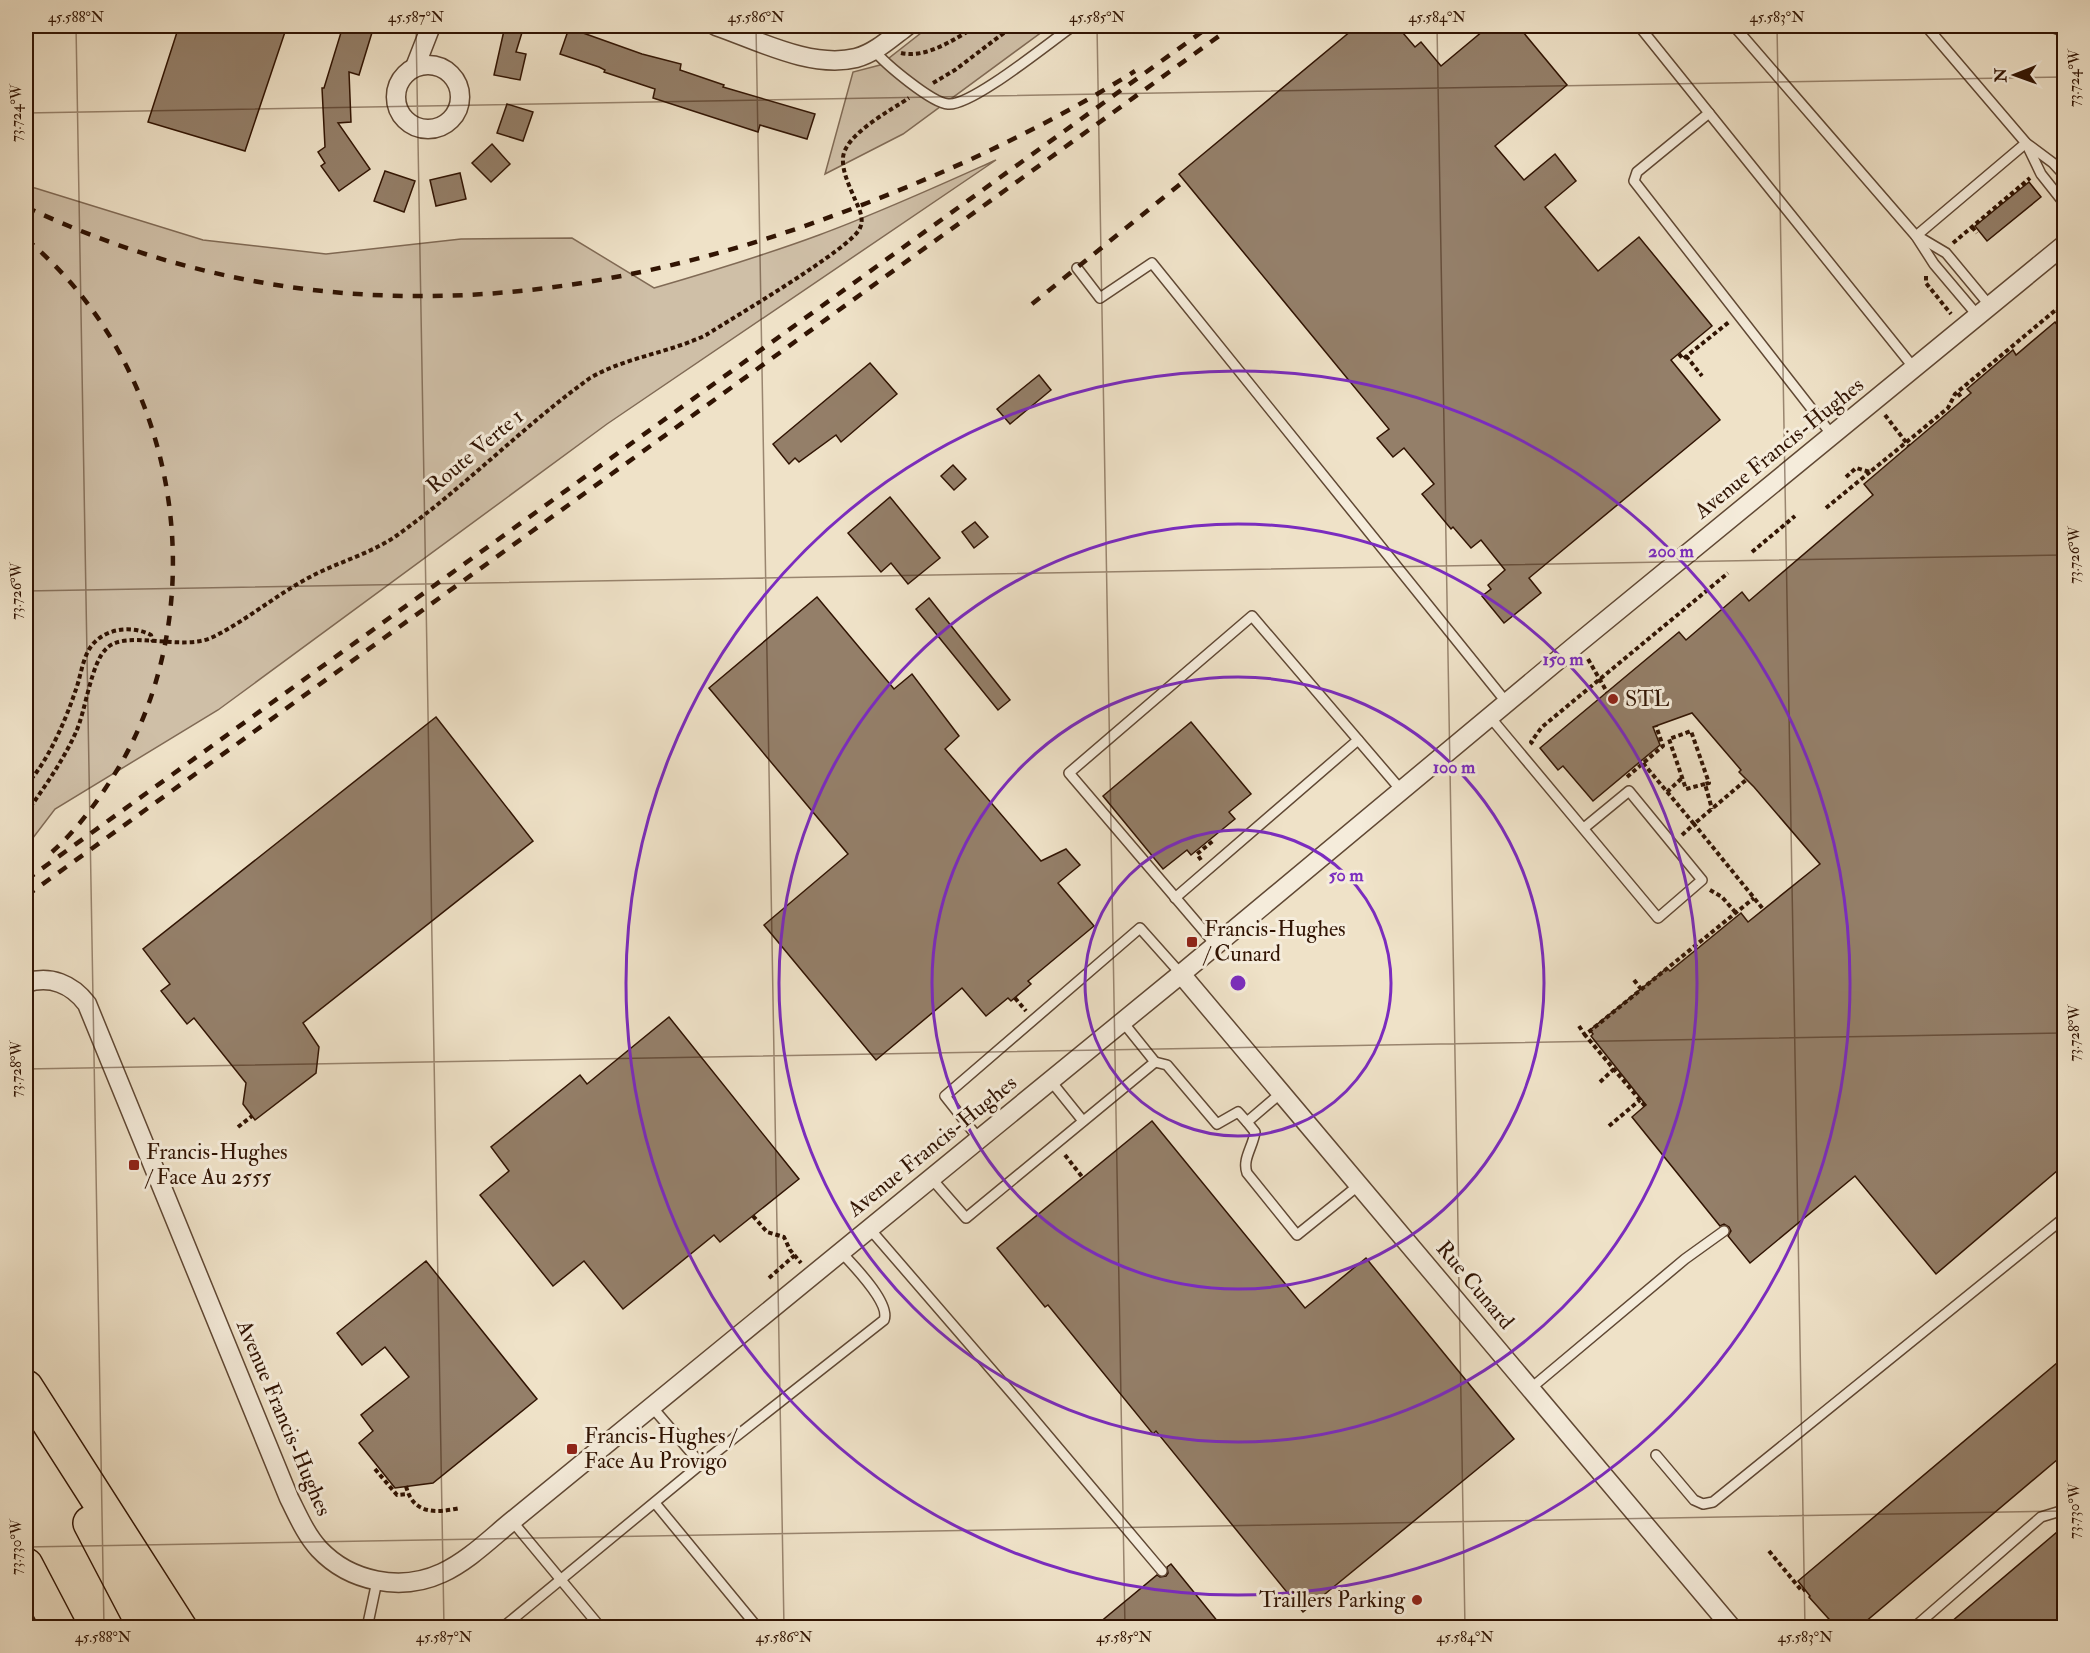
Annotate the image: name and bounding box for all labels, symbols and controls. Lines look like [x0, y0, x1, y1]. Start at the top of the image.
text: 45.588°N [48, 8, 105, 27]
text: 45.587°N [388, 8, 445, 27]
text: 45.586°N [727, 8, 785, 27]
text: 45.585°N [1069, 8, 1126, 27]
text: 45.584°N [1408, 8, 1466, 27]
text: 45.583°N [1749, 8, 1805, 27]
north arrow [1985, 45, 2045, 105]
text: 73.724°W [2065, 48, 2084, 107]
text: N [1991, 67, 2011, 84]
text: 73.724°W [7, 83, 26, 142]
street label: Avenue Francis-Hughes [1688, 371, 1869, 526]
street label: Route Verte 1 [421, 402, 529, 500]
text: 73.726°W [2065, 525, 2084, 584]
text: 200 m [1648, 540, 1695, 563]
text: 73.726°W [7, 561, 26, 620]
text: 150 m [1542, 648, 1585, 671]
place label: STL [1625, 685, 1670, 713]
marker: STL [1606, 692, 1620, 706]
text: 100 m [1433, 756, 1476, 779]
text: 50 m [1329, 864, 1364, 887]
place label: Francis-Hughes / Cunard [1202, 915, 1346, 968]
marker: Francis-Hughes / Cunard [1185, 935, 1199, 949]
centre of rings [1228, 973, 1248, 993]
text: 73.728°W [2065, 1004, 2084, 1062]
text: 73.728°W [7, 1040, 26, 1098]
street label: Avenue Francis-Hughes [841, 1069, 1022, 1224]
place label: Francis-Hughes / Face Au 2555 [144, 1138, 288, 1191]
marker: Francis-Hughes / Face Au 2555 [127, 1158, 141, 1172]
street label: Rue Cunard [1430, 1235, 1520, 1335]
street label: Avenue Francis-Hughes [230, 1315, 338, 1520]
place label: Francis-Hughes / Face Au Provigo [584, 1422, 738, 1475]
marker: Francis-Hughes / Face Au Provigo [565, 1442, 579, 1456]
text: 73.730°W [2065, 1482, 2084, 1539]
text: 73.730°W [7, 1518, 26, 1575]
place label: Traillers Parking [1259, 1586, 1406, 1614]
marker: Traillers Parking [1410, 1593, 1424, 1607]
text: 45.588°N [75, 1628, 132, 1647]
text: 45.587°N [416, 1628, 473, 1647]
text: 45.586°N [755, 1628, 813, 1647]
text: 45.585°N [1096, 1628, 1153, 1647]
text: 45.584°N [1436, 1628, 1494, 1647]
text: 45.583°N [1777, 1628, 1833, 1647]

